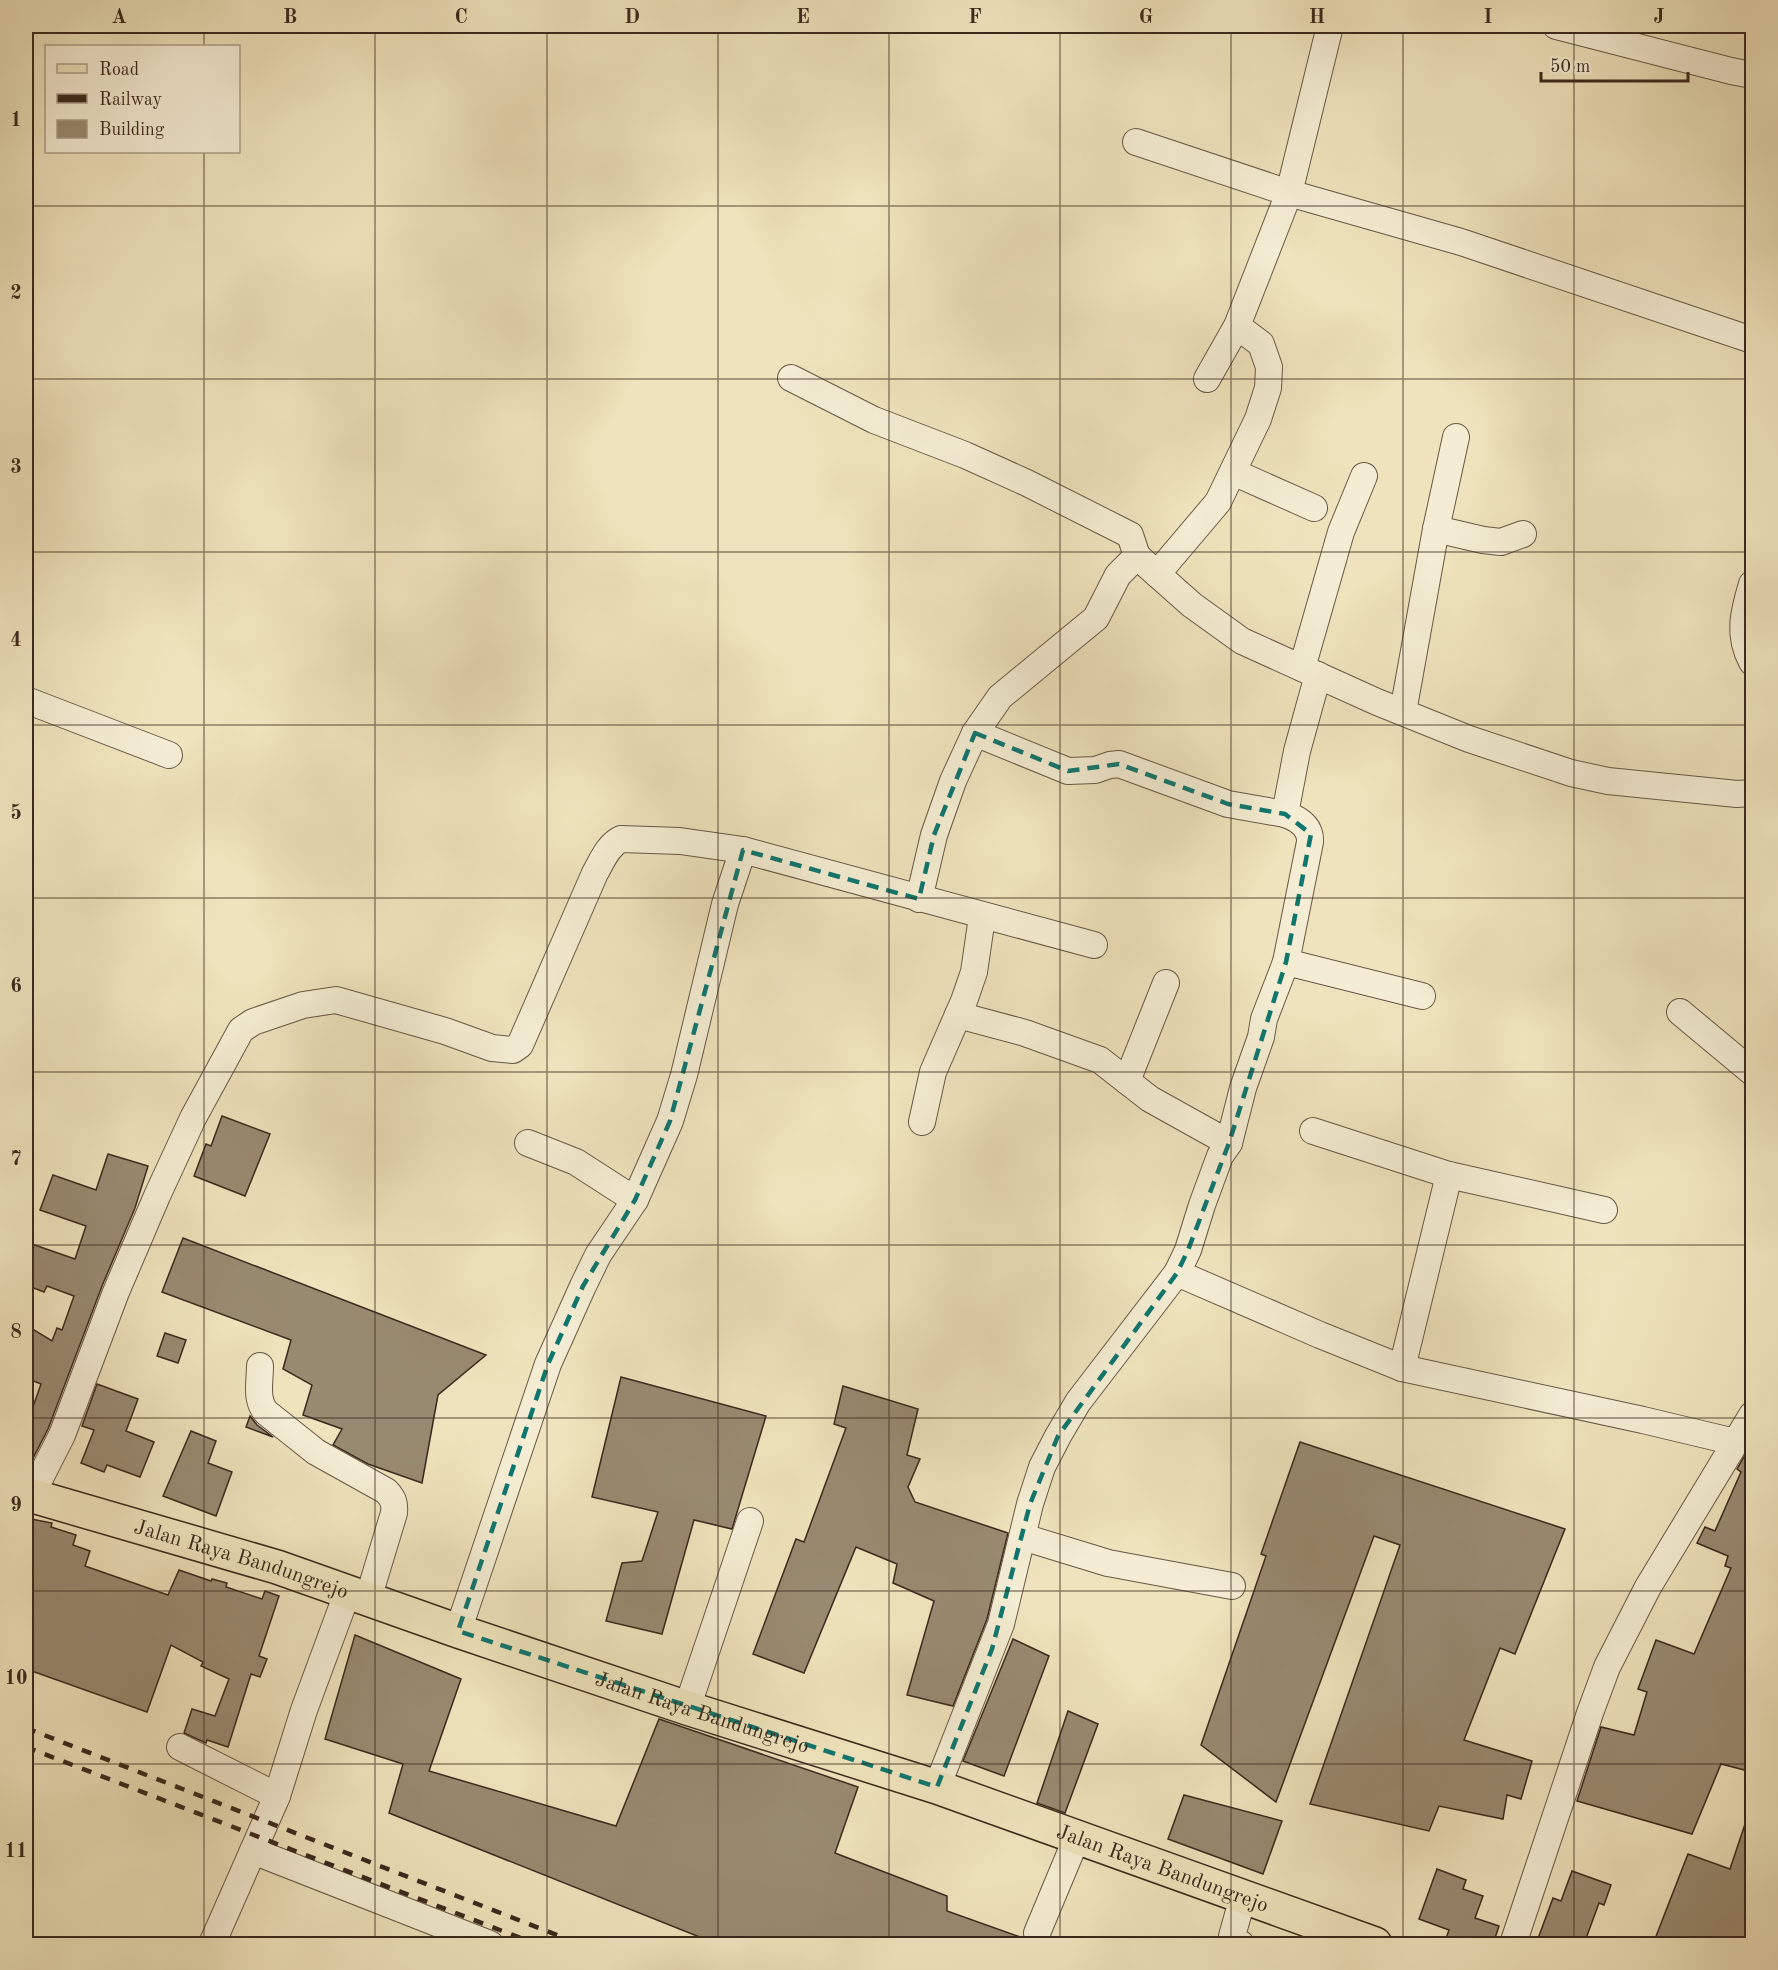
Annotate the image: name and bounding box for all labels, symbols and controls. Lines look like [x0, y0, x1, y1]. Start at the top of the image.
text: A [111, 8, 127, 28]
text: B [283, 8, 297, 28]
text: C [454, 8, 468, 28]
text: D [624, 8, 640, 28]
text: E [796, 8, 810, 28]
text: F [968, 8, 982, 28]
text: G [1139, 8, 1153, 28]
text: H [1309, 8, 1325, 28]
text: I [1484, 8, 1492, 28]
text: J [1654, 8, 1665, 28]
legend [45, 45, 240, 153]
scale bar [1541, 45, 1688, 83]
text: 50 m [1550, 58, 1590, 76]
text: Road [99, 61, 139, 79]
text: Railway [99, 91, 162, 109]
text: 1 [10, 111, 22, 131]
text: Building [99, 121, 165, 139]
text: 2 [10, 284, 22, 304]
text: 3 [10, 458, 22, 478]
text: 4 [10, 631, 22, 651]
text: 5 [10, 803, 22, 824]
text: 6 [10, 977, 22, 997]
text: 7 [10, 1150, 22, 1170]
text: 8 [10, 1323, 22, 1343]
text: 9 [10, 1496, 22, 1516]
street label: Jalan Raya Bandungrejo [131, 1517, 351, 1603]
text: 10 [4, 1669, 28, 1689]
street label: Jalan Raya Bandungrejo [592, 1669, 811, 1758]
street label: Jalan Raya Bandungrejo [1054, 1822, 1271, 1917]
text: 11 [4, 1842, 28, 1862]

